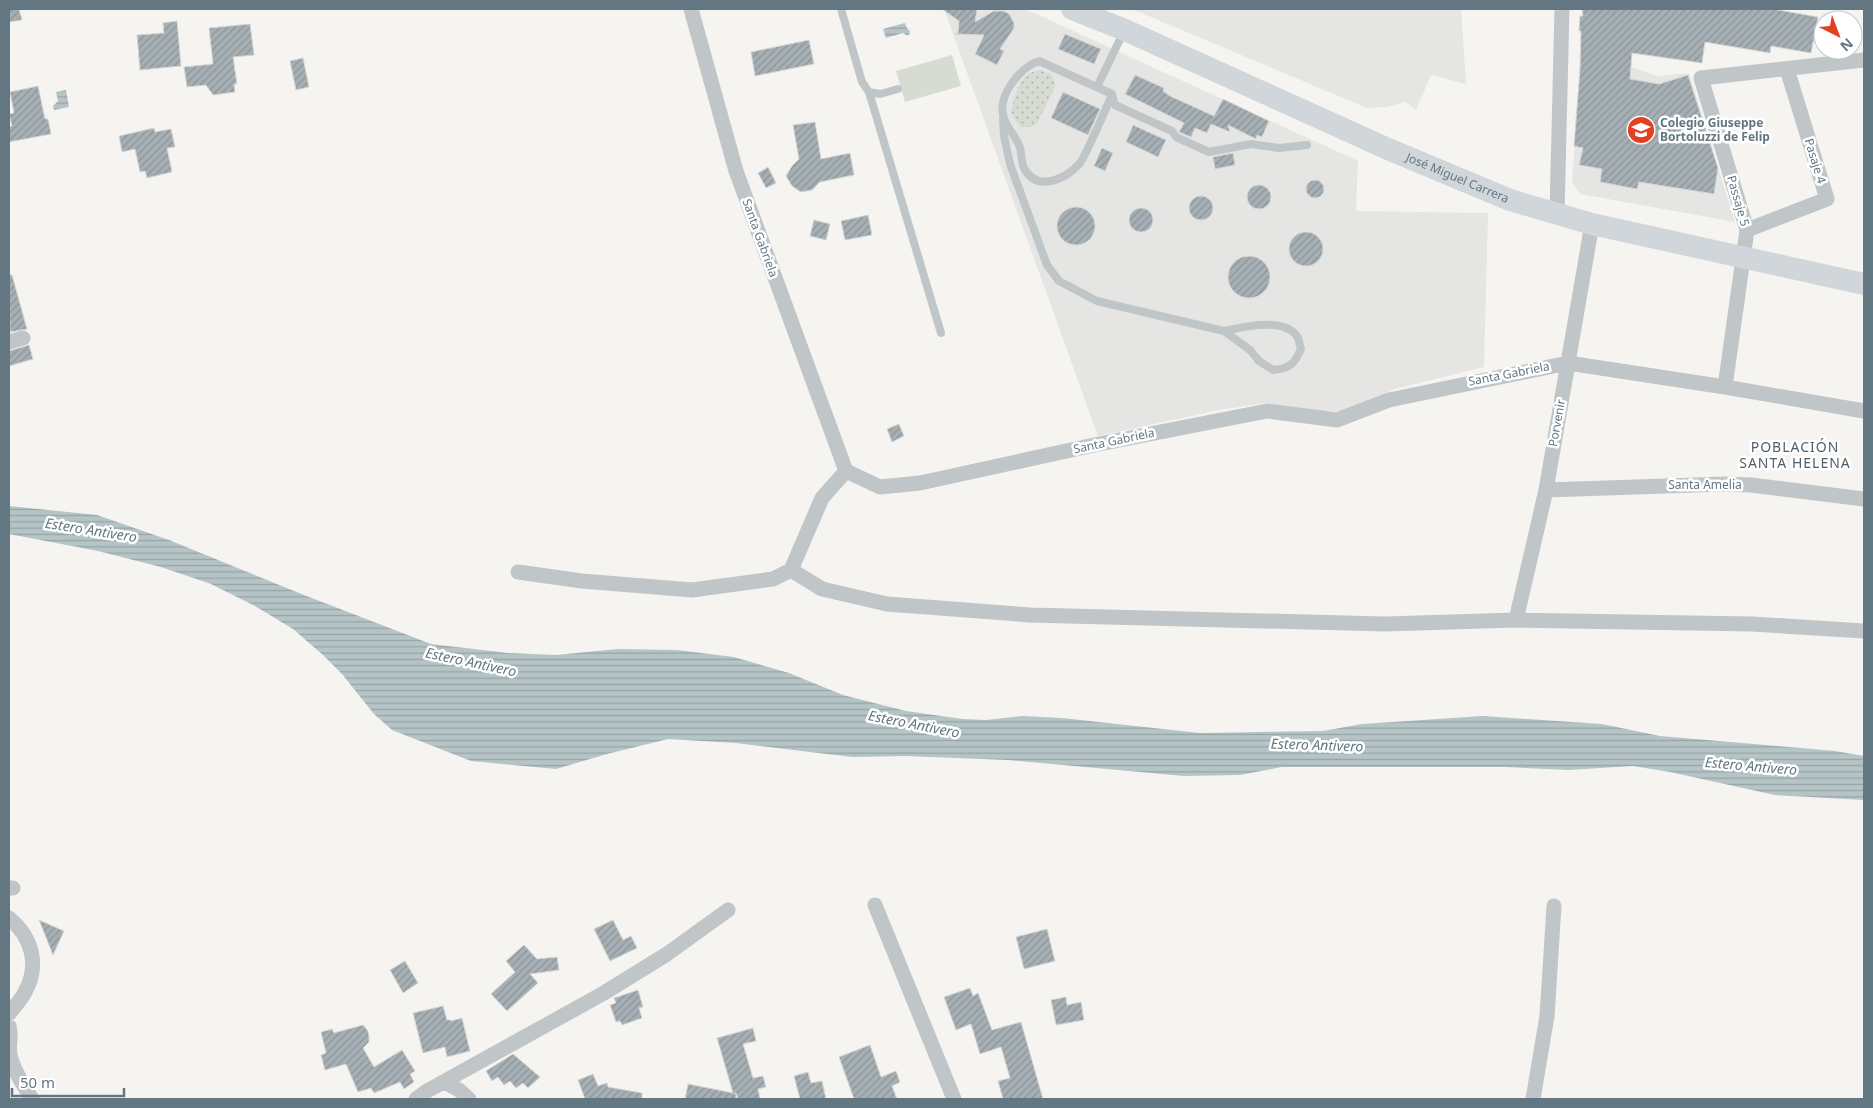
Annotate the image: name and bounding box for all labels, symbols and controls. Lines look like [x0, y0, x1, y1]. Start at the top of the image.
north arrow [1813, 10, 1863, 60]
text: N [1836, 34, 1858, 56]
place label: Colegio Giuseppe Bortoluzzi de Felip [1660, 114, 1770, 145]
school or university icon: Colegio Giuseppe Bortoluzzi de Felip [1626, 115, 1656, 145]
street label: Pasaje 4 [1801, 136, 1830, 186]
street label: José Miguel Carrera [1403, 148, 1512, 207]
street label: Passaje 5 [1723, 173, 1754, 228]
street label: Santa Gabriela [738, 196, 783, 279]
street label: Santa Gabriela [1467, 357, 1551, 390]
street label: Porvenir [1544, 398, 1569, 448]
street label: Santa Gabriela [1072, 424, 1156, 457]
district label: POBLACIÓN SANTA HELENA [1739, 437, 1851, 472]
street label: Santa Amelia [1668, 476, 1742, 493]
water label: Estero Antivero [44, 513, 138, 546]
water label: Estero Antivero [424, 643, 518, 680]
water label: Estero Antivero [867, 705, 961, 742]
water label: Estero Antivero [1270, 733, 1364, 756]
water label: Estero Antivero [1704, 752, 1798, 779]
scale bar [12, 1066, 125, 1098]
text: 50 m [20, 1072, 55, 1092]

